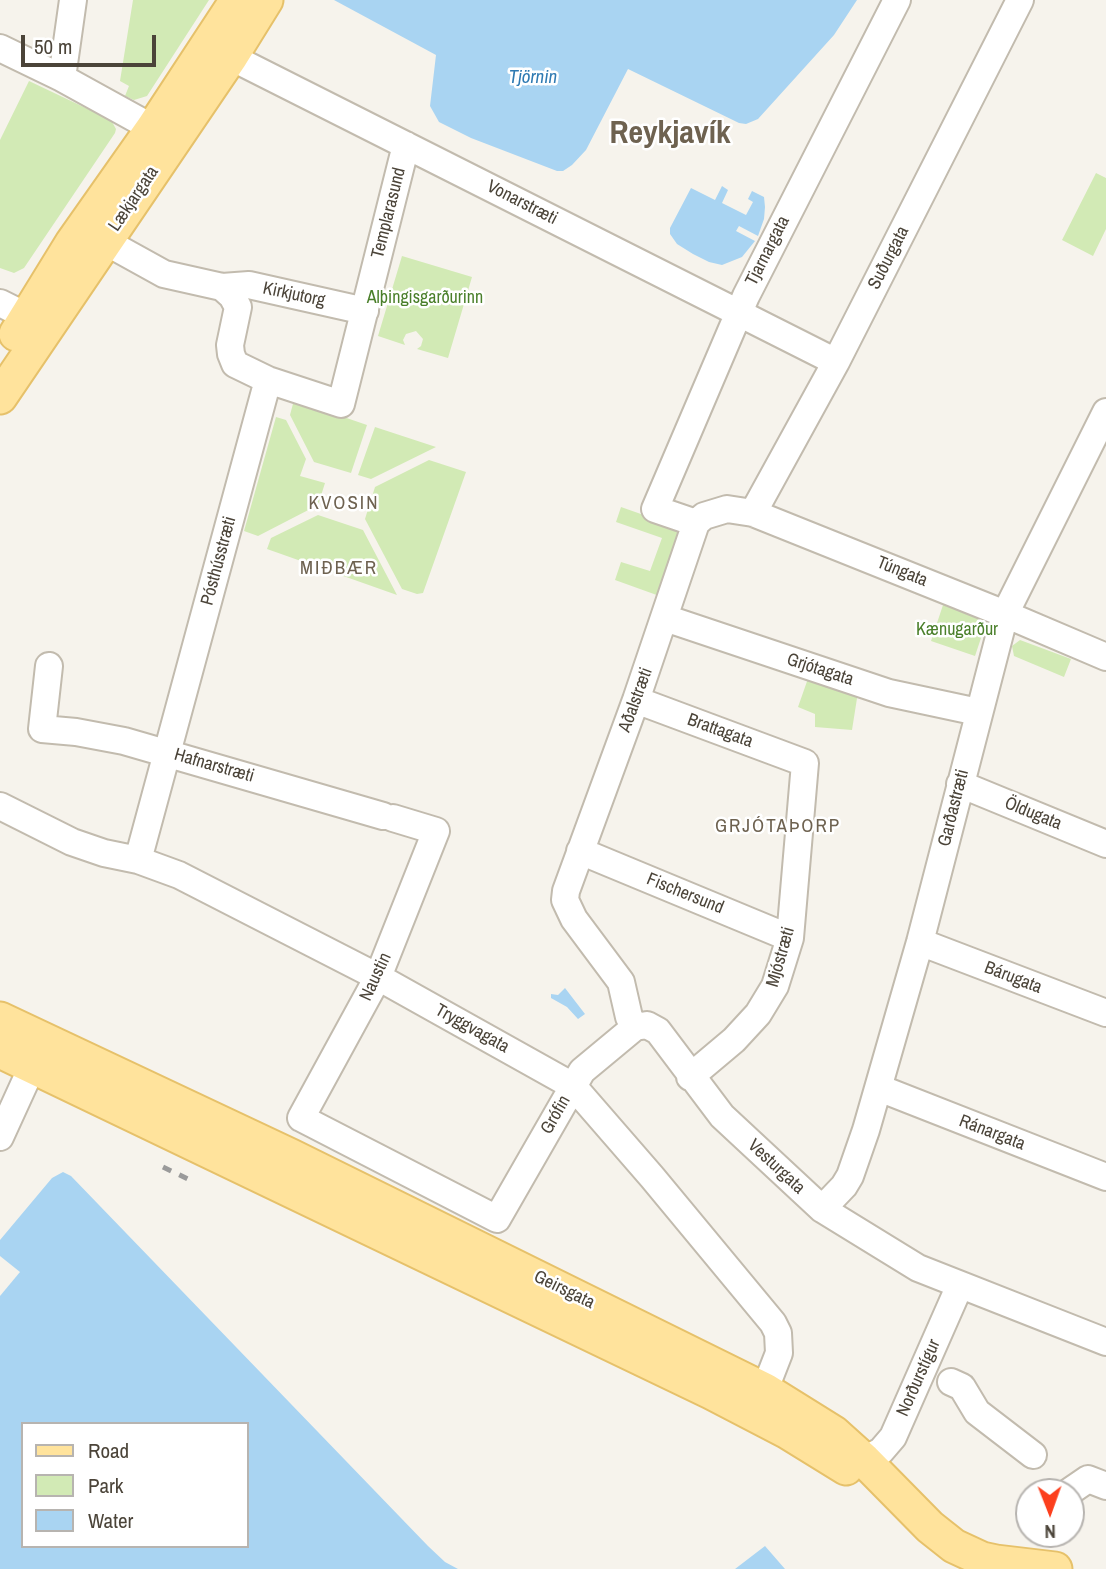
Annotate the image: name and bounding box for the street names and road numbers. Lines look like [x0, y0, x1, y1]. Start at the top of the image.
street label: Lækjargata [104, 162, 164, 236]
street label: Templarasund [367, 165, 411, 261]
street label: Vonarstræti [483, 176, 561, 230]
street label: Tjarnargata [741, 212, 795, 290]
street label: Suðurgata [864, 223, 914, 293]
street label: Kirkjutorg [261, 278, 327, 312]
street label: Pósthússtræti [197, 514, 241, 608]
street label: Túngata [873, 552, 931, 592]
street label: Grjótagata [784, 649, 856, 691]
street label: Aðalstræti [614, 665, 658, 735]
street label: Brattagata [684, 709, 756, 753]
street label: Hafnarstræti [172, 744, 256, 788]
street label: Garðastræti [934, 767, 974, 849]
street label: Öldugata [1001, 793, 1065, 835]
street label: Fischersund [643, 869, 727, 919]
street label: Mjóstræti [762, 924, 800, 990]
street label: Naustin [355, 949, 397, 1005]
street label: Bárugata [981, 957, 1045, 999]
street label: Tryggvagata [431, 1000, 513, 1058]
street label: Grófin [536, 1092, 576, 1138]
street label: Ránargata [956, 1111, 1028, 1155]
street label: Vesturgata [743, 1135, 809, 1199]
street label: Geirsgata [530, 1266, 598, 1314]
street label: Norðurstígur [892, 1336, 946, 1420]

